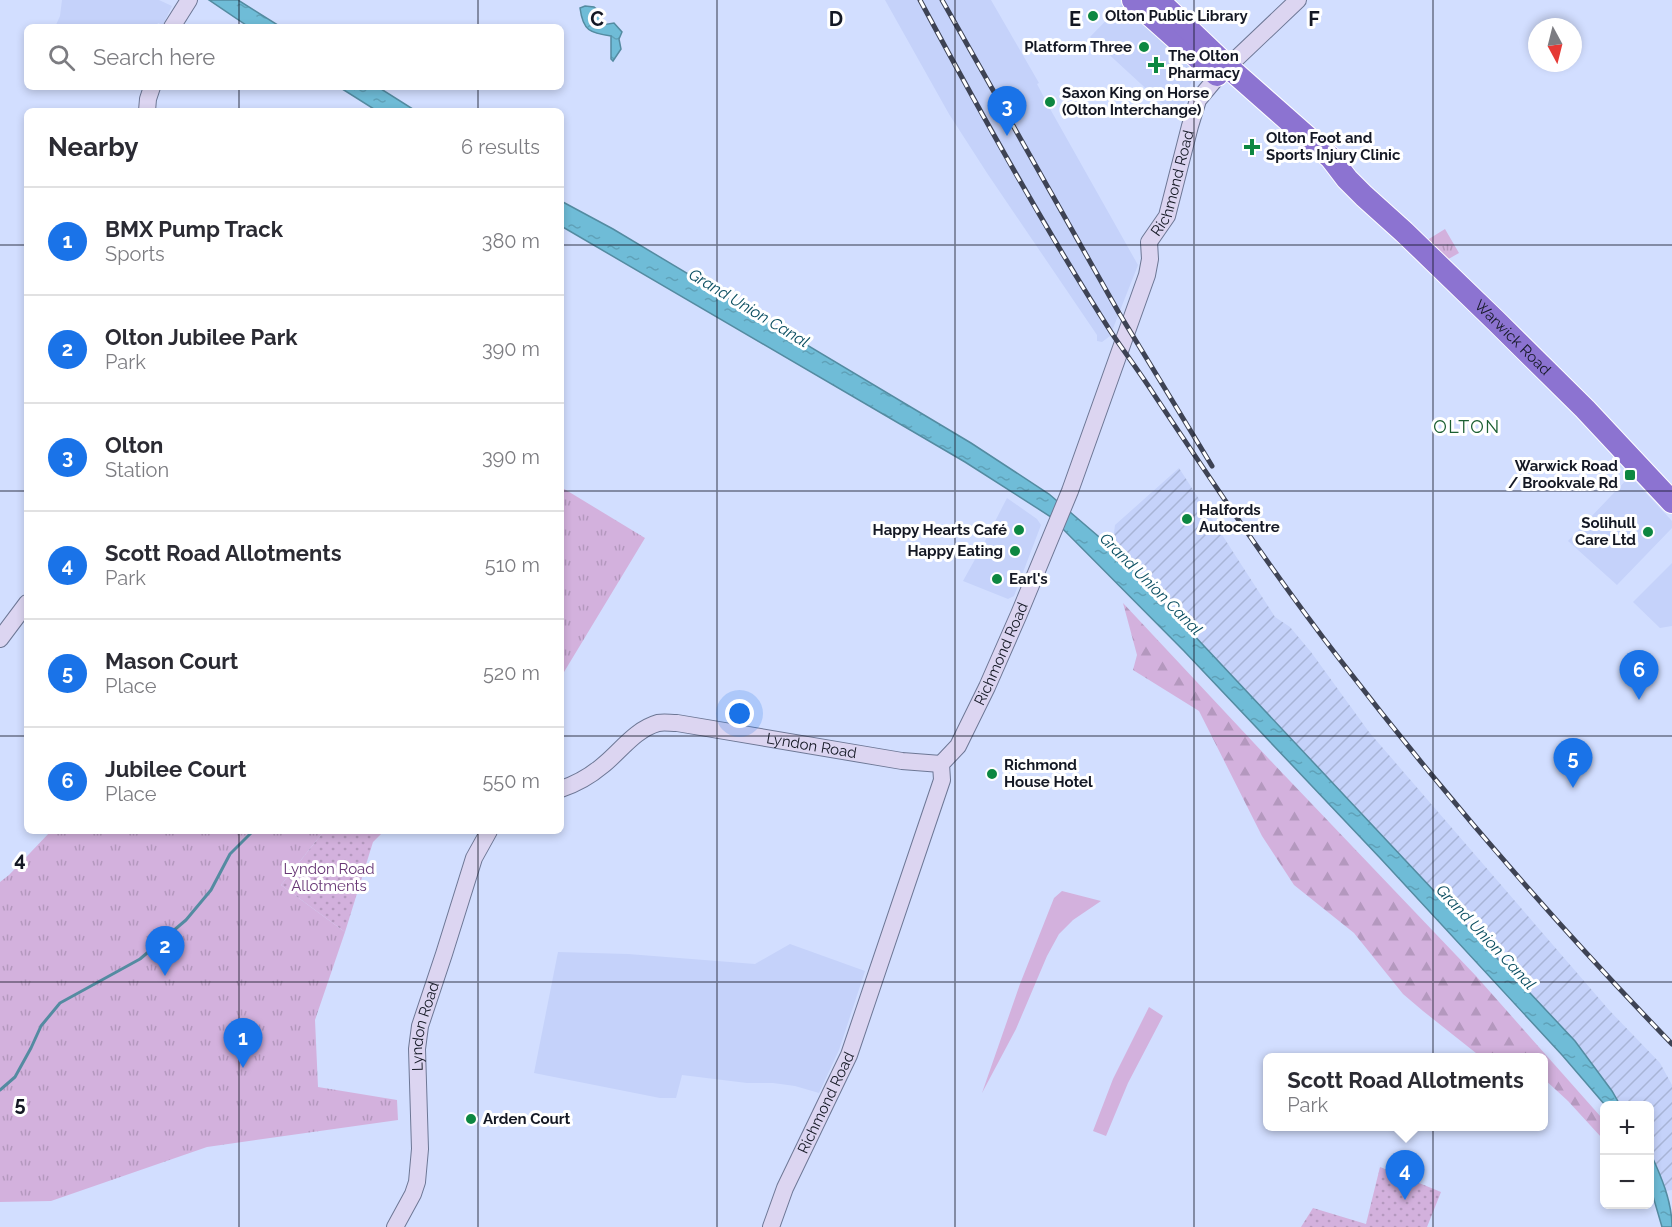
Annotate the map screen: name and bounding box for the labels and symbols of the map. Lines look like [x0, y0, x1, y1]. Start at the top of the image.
text: C [590, 7, 604, 31]
text: D [829, 7, 843, 31]
text: E [1069, 7, 1081, 31]
place label: Olton Public Library [1105, 7, 1248, 25]
text: F [1308, 7, 1320, 31]
marker: Olton Public Library [1086, 9, 1100, 23]
north arrow [1528, 18, 1582, 72]
place label: Platform Three [1024, 38, 1132, 56]
marker: Platform Three [1137, 40, 1151, 54]
place label: The Olton Pharmacy [1168, 47, 1241, 82]
marker: The Olton Pharmacy [1149, 58, 1163, 72]
place label: Saxon King on Horse (Olton Interchange) [1062, 84, 1209, 119]
pin: 3 [988, 86, 1026, 136]
marker: Saxon King on Horse (Olton Interchange) [1043, 95, 1057, 109]
street label: Richmond Road [1147, 128, 1198, 239]
place label: Olton Foot and Sports Injury Clinic [1266, 129, 1401, 164]
marker: Olton Foot and Sports Injury Clinic [1243, 138, 1261, 156]
water label: Grand Union Canal [685, 265, 813, 351]
street label: Warwick Road [1471, 296, 1554, 379]
district label: OLTON [1433, 416, 1501, 437]
place label: Warwick Road / Brookvale Rd [1508, 457, 1618, 492]
marker: Warwick Road / Brookvale Rd [1623, 468, 1637, 482]
place label: Halfords Autocentre [1199, 501, 1280, 536]
marker: Halfords Autocentre [1180, 512, 1194, 526]
place label: Solihull Care Ltd [1575, 514, 1636, 549]
place label: Happy Hearts Café [873, 521, 1007, 539]
marker: Happy Hearts Café [1012, 523, 1026, 537]
marker: Solihull Care Ltd [1641, 525, 1655, 539]
water label: Grand Union Canal [1096, 529, 1206, 639]
place label: Happy Eating [907, 542, 1003, 560]
marker: Happy Eating [1008, 544, 1022, 558]
place label: Earl's [1009, 570, 1048, 588]
marker: Earl's [990, 572, 1004, 586]
street label: Richmond Road [970, 600, 1032, 708]
pin: 6 [1620, 650, 1658, 700]
your location [725, 699, 754, 728]
street label: Lyndon Road [765, 729, 858, 762]
pin: 5 [1554, 738, 1592, 788]
place label: Richmond House Hotel [1004, 756, 1093, 791]
marker: Richmond House Hotel [985, 767, 999, 781]
text: 4 [14, 847, 26, 871]
park label: Lyndon Road Allotments [283, 860, 375, 895]
water label: Grand Union Canal [1432, 880, 1540, 994]
pin: 2 [146, 926, 184, 976]
street label: Lyndon Road [408, 979, 443, 1071]
pin: 1 [224, 1018, 262, 1068]
street label: Richmond Road [794, 1049, 858, 1157]
text: 5 [14, 1092, 26, 1116]
place label: Arden Court [483, 1110, 571, 1128]
marker: Arden Court [464, 1112, 478, 1126]
pin: 4 [1386, 1150, 1424, 1200]

